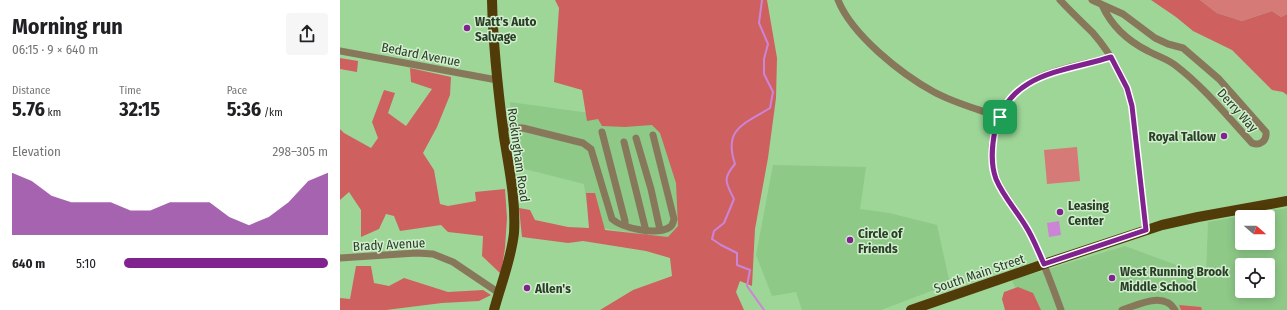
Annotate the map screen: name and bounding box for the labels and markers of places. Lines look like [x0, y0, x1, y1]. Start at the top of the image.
place label: Watt's Auto Salvage [475, 14, 536, 44]
marker: Watt's Auto Salvage [462, 23, 472, 33]
pin [983, 100, 1017, 134]
place label: Royal Tallow [1149, 129, 1216, 144]
marker: Royal Tallow [1219, 131, 1229, 141]
place label: Leasing Center [1068, 198, 1110, 228]
marker: Leasing Center [1055, 207, 1065, 217]
place label: Circle of Friends [858, 226, 904, 256]
marker: Circle of Friends [845, 235, 855, 245]
place label: West Running Brook Middle School [1120, 264, 1229, 294]
marker: West Running Brook Middle School [1107, 273, 1117, 283]
place label: Allen's [534, 281, 571, 296]
marker: Allen's [522, 283, 532, 293]

